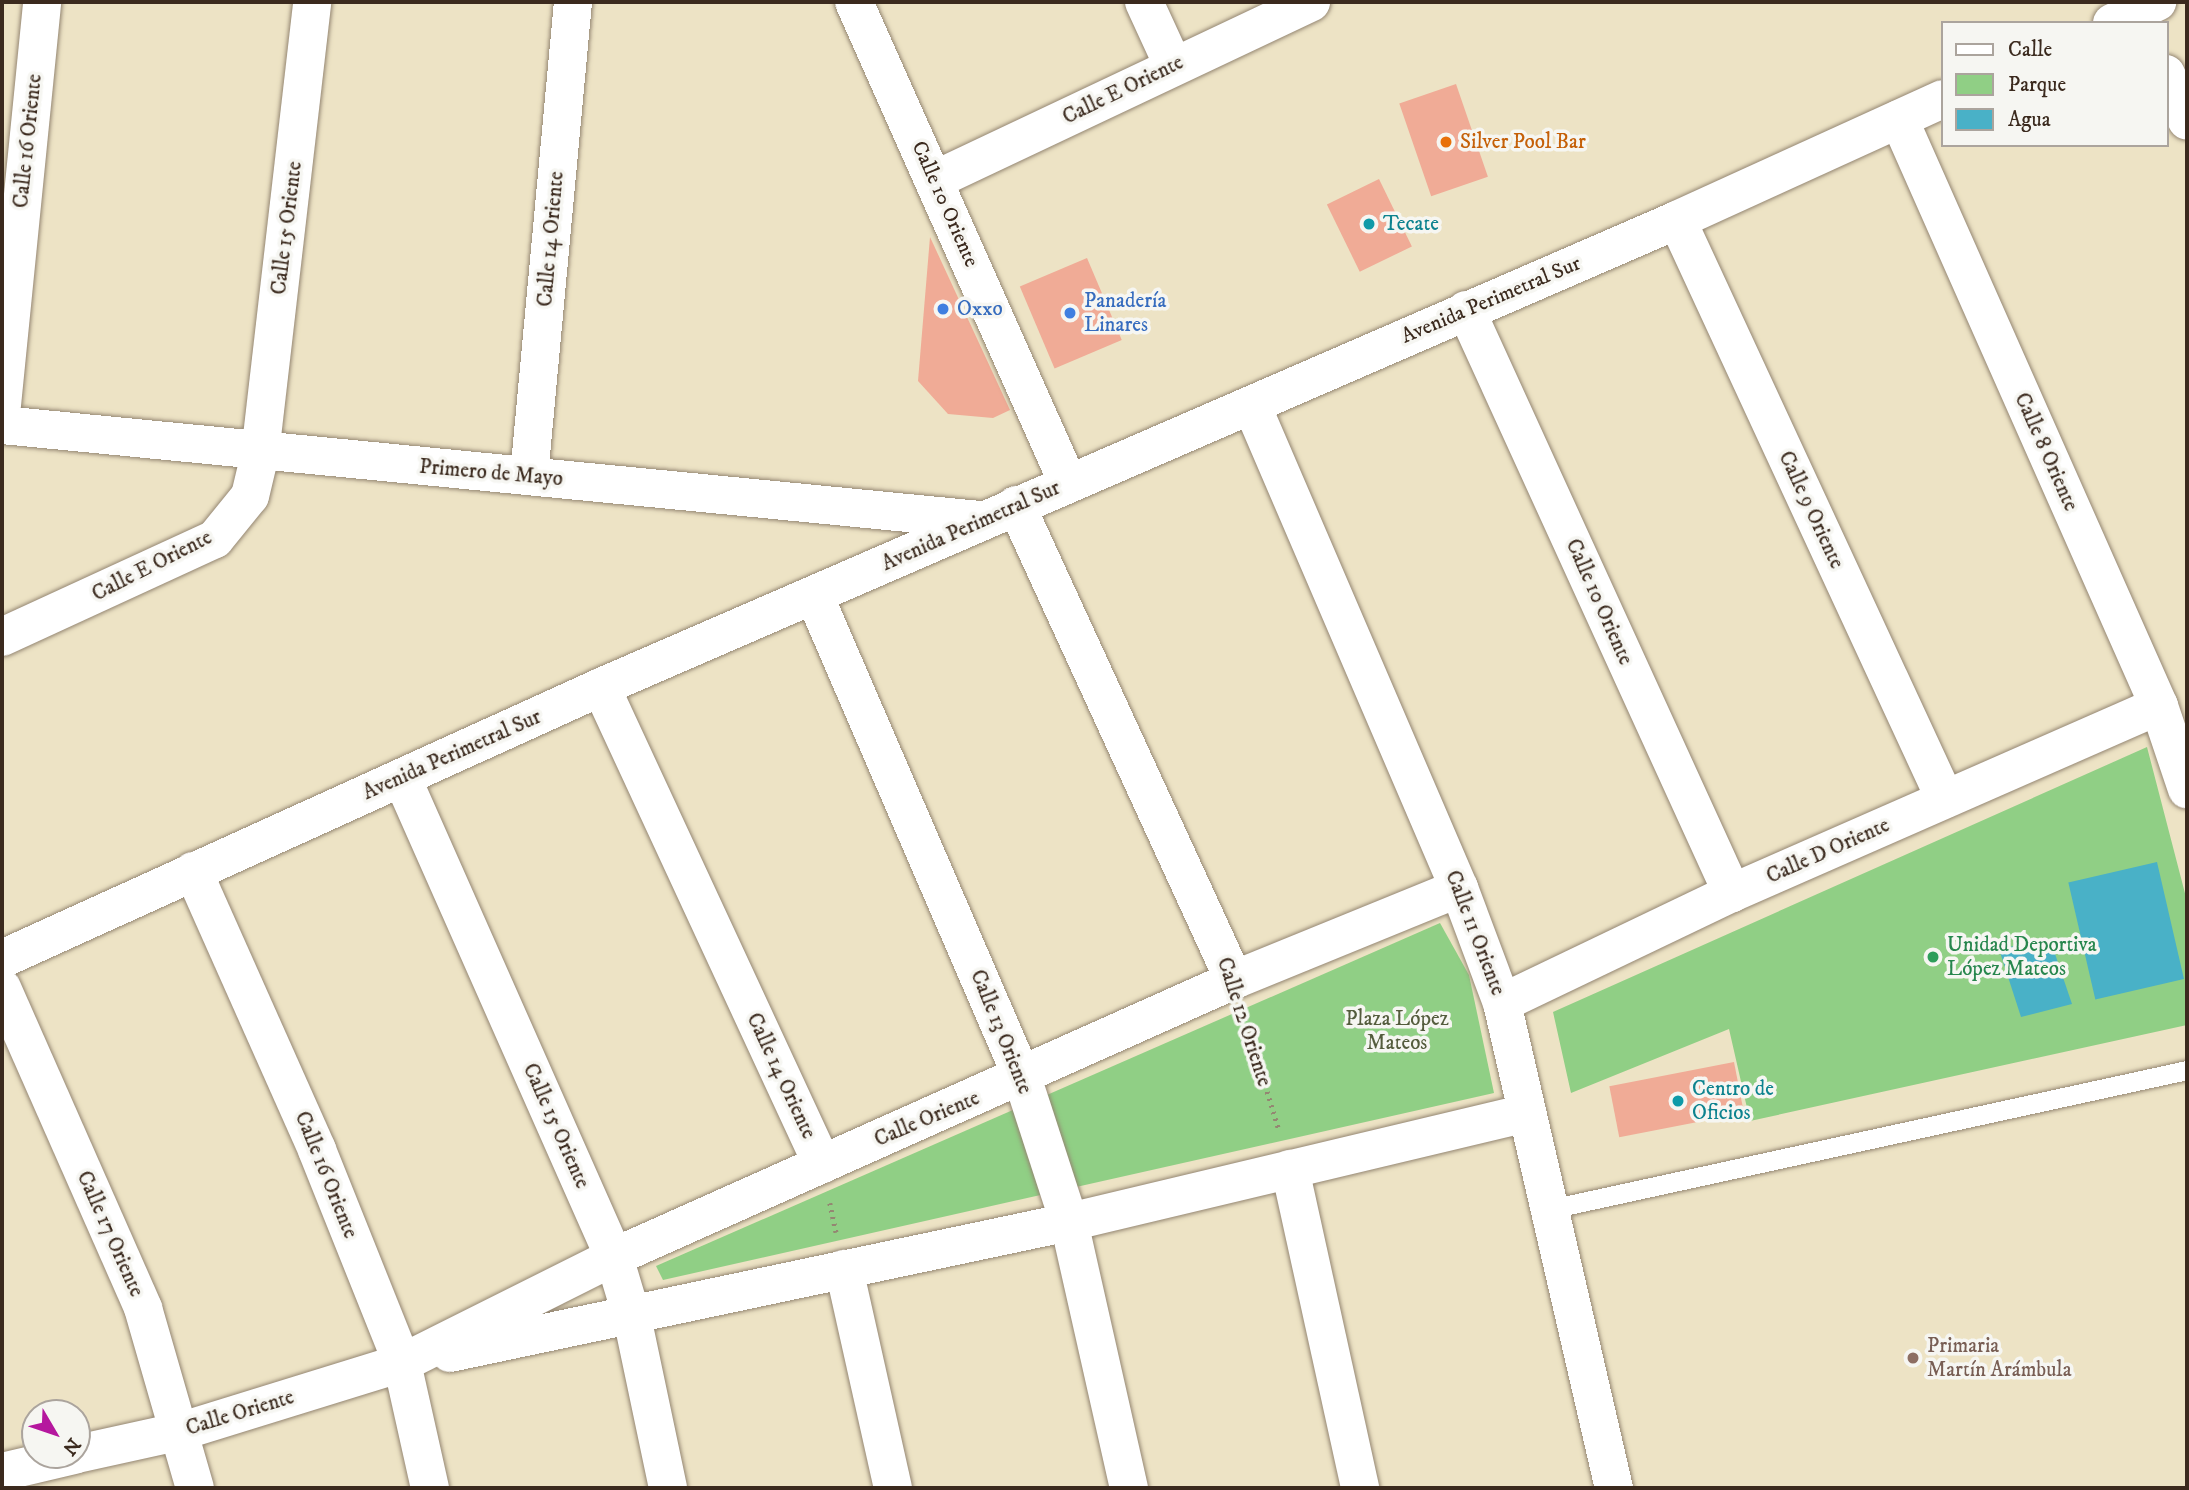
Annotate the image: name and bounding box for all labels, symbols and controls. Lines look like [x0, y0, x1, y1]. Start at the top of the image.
legend [1940, 21, 2168, 147]
text: Calle [2008, 37, 2052, 63]
street label: Calle E Oriente [1059, 50, 1187, 130]
text: Parque [2008, 72, 2066, 98]
street label: Calle 16 Oriente [8, 73, 48, 209]
text: Agua [2008, 107, 2051, 133]
place label: Silver Pool Bar [1460, 129, 1586, 155]
marker: Silver Pool Bar [1438, 134, 1454, 150]
street label: Calle 10 Oriente [906, 137, 984, 271]
street label: Calle 15 Oriente [266, 160, 308, 296]
street label: Calle 14 Oriente [533, 170, 569, 308]
place label: Tecate [1383, 211, 1439, 237]
marker: Tecate [1361, 216, 1377, 232]
street label: Avenida Perimetral Sur [1397, 251, 1585, 349]
place label: Panadería Linares [1084, 288, 1166, 338]
place label: Oxxo [957, 296, 1003, 322]
marker: Oxxo [935, 301, 951, 317]
marker: Panadería Linares [1062, 305, 1078, 321]
street label: Calle 8 Oriente [2009, 389, 2083, 515]
street label: Calle 9 Oriente [1773, 447, 1849, 573]
street label: Primero de Mayo [418, 454, 564, 492]
street label: Avenida Perimetral Sur [878, 475, 1064, 577]
street label: Calle E Oriente [88, 525, 216, 607]
street label: Calle 10 Oriente [1560, 535, 1638, 669]
street label: Avenida Perimetral Sur [359, 704, 545, 806]
street label: Calle D Oriente [1763, 813, 1893, 889]
street label: Calle 11 Oriente [1440, 867, 1510, 999]
place label: Unidad Deportiva López Mateos [1947, 932, 2097, 982]
marker: Unidad Deportiva López Mateos [1925, 949, 1941, 965]
street label: Calle 12 Oriente [1211, 954, 1277, 1090]
street label: Calle 13 Oriente [965, 966, 1037, 1098]
park label: Plaza López Mateos [1345, 1006, 1449, 1056]
street label: Calle 14 Oriente [741, 1009, 821, 1143]
street label: Calle 15 Oriente [517, 1060, 595, 1192]
place label: Centro de Oficios [1692, 1076, 1774, 1126]
street label: Calle Oriente [871, 1086, 983, 1152]
marker: Centro de Oficios [1670, 1093, 1686, 1109]
street label: Calle 16 Oriente [289, 1108, 363, 1242]
street label: Calle 17 Oriente [71, 1167, 149, 1301]
place label: Primaria Martín Arámbula [1927, 1333, 2072, 1383]
marker: Primaria Martín Arámbula [1905, 1350, 1921, 1366]
street label: Calle Oriente [183, 1385, 297, 1441]
north arrow [21, 1399, 91, 1469]
text: N [57, 1433, 85, 1460]

